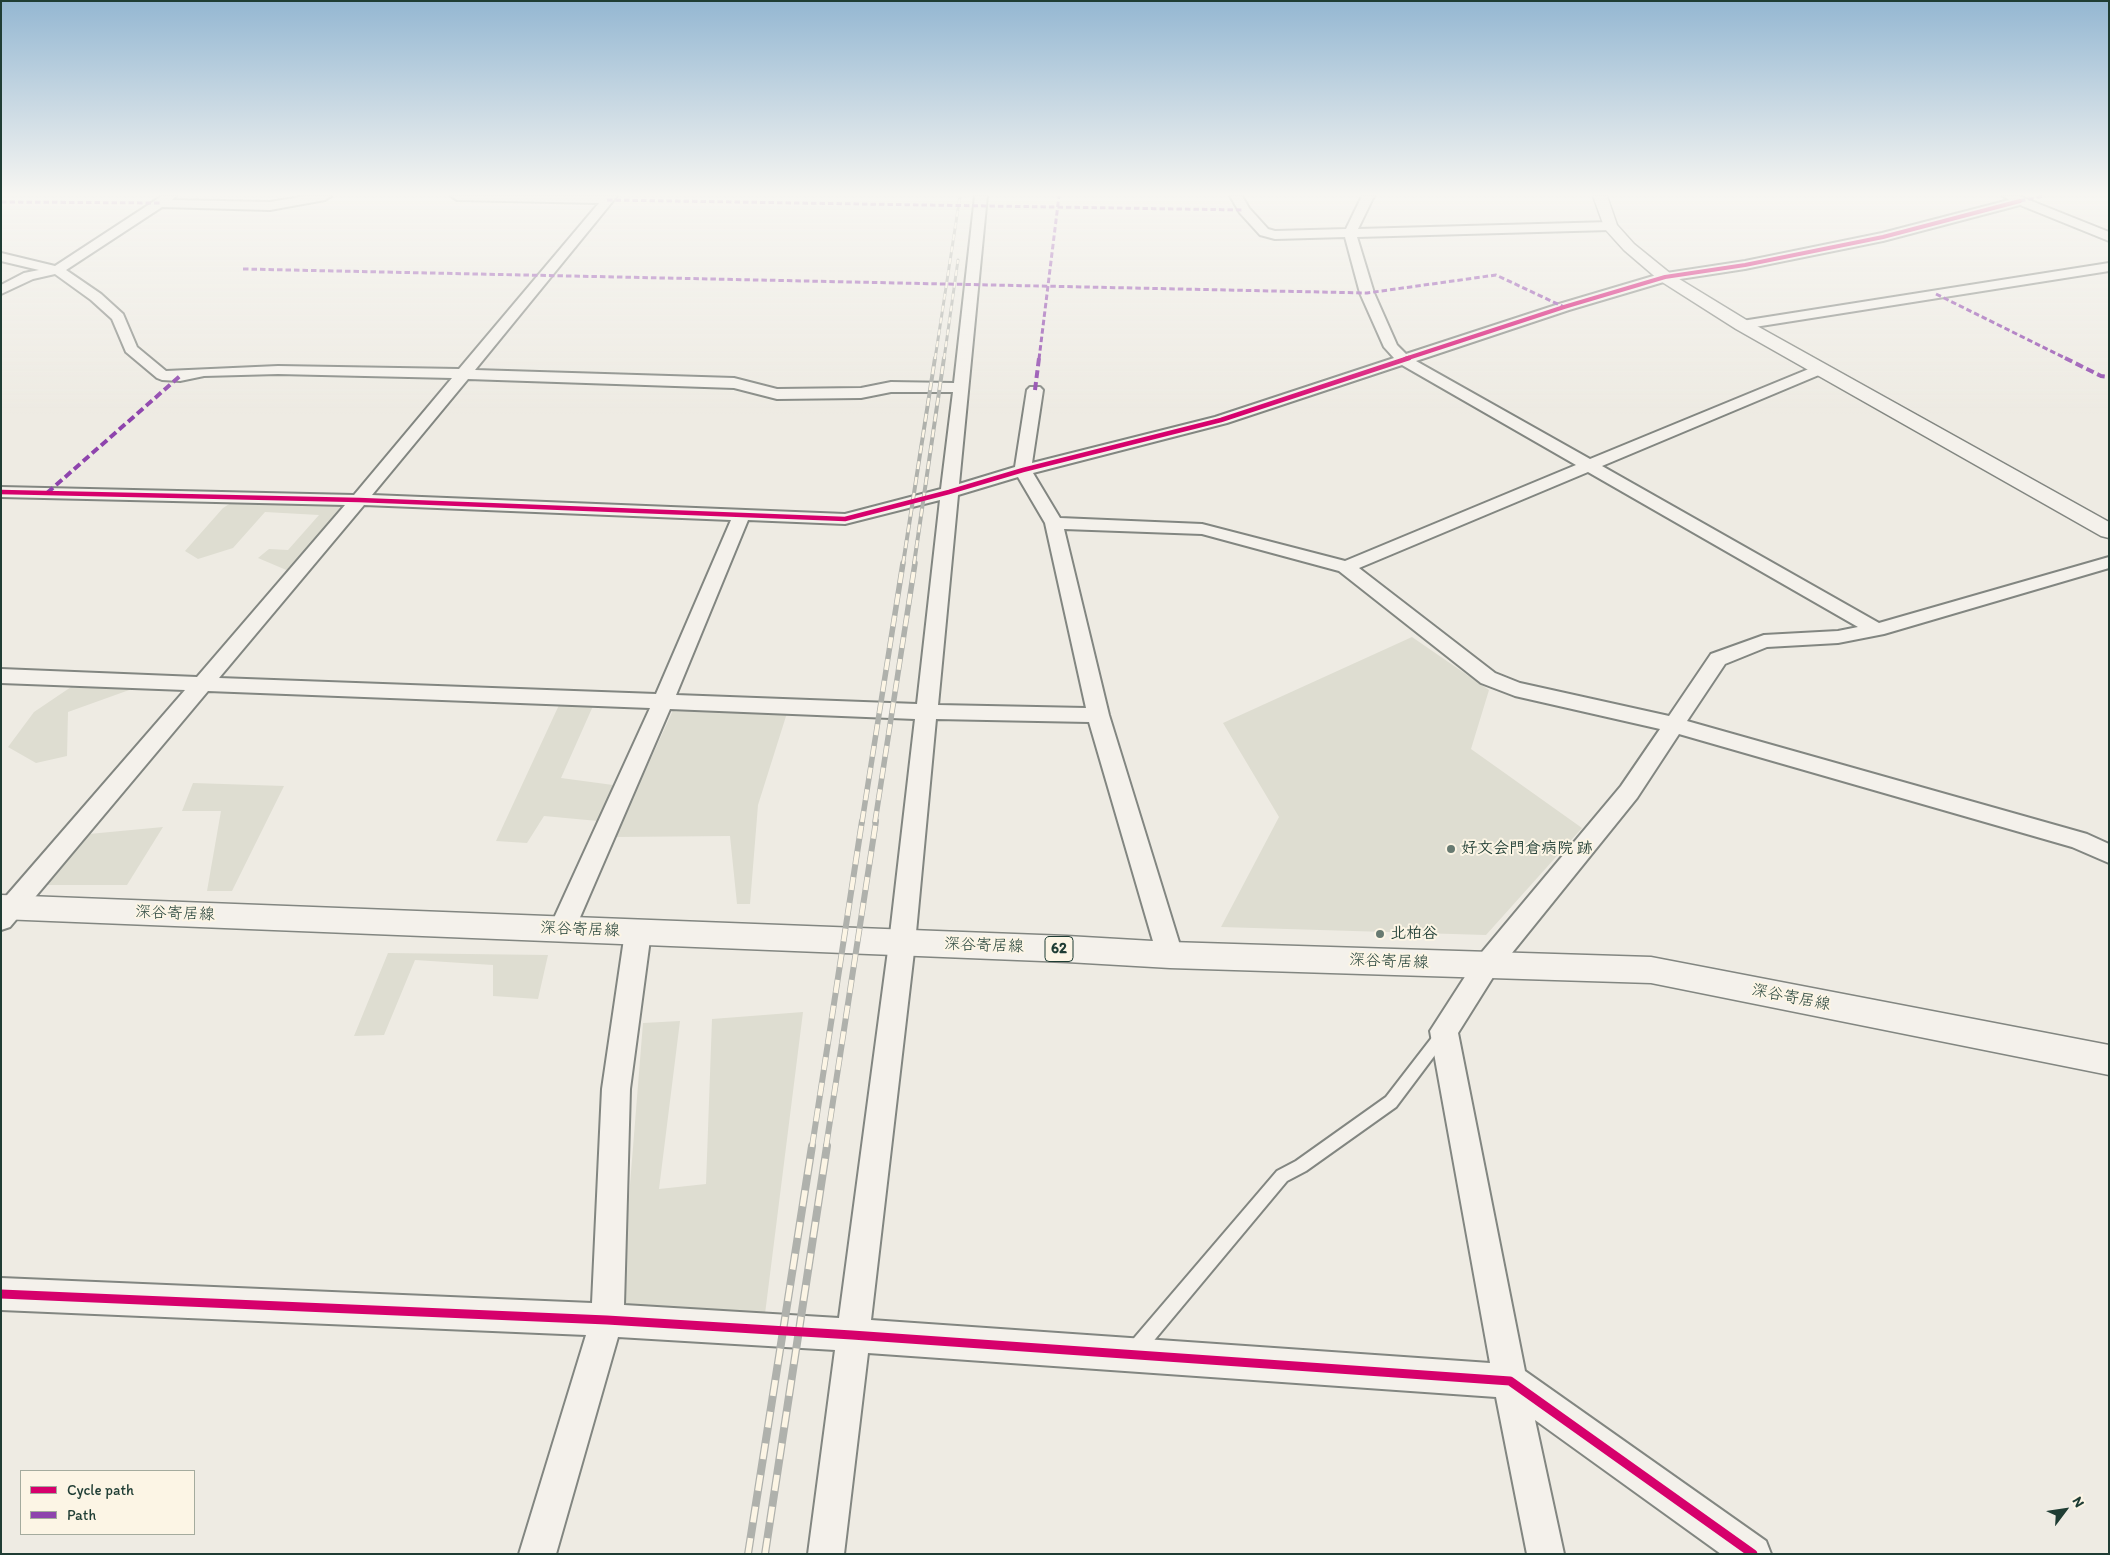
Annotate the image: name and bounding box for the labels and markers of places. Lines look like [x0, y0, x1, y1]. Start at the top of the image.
place label: 好文会門倉病院 跡 [1461, 839, 1593, 859]
marker: 好文会門倉病院 跡 [1445, 843, 1457, 855]
place label: 北柏谷 [1390, 924, 1438, 944]
marker: 北柏谷 [1374, 928, 1386, 940]

